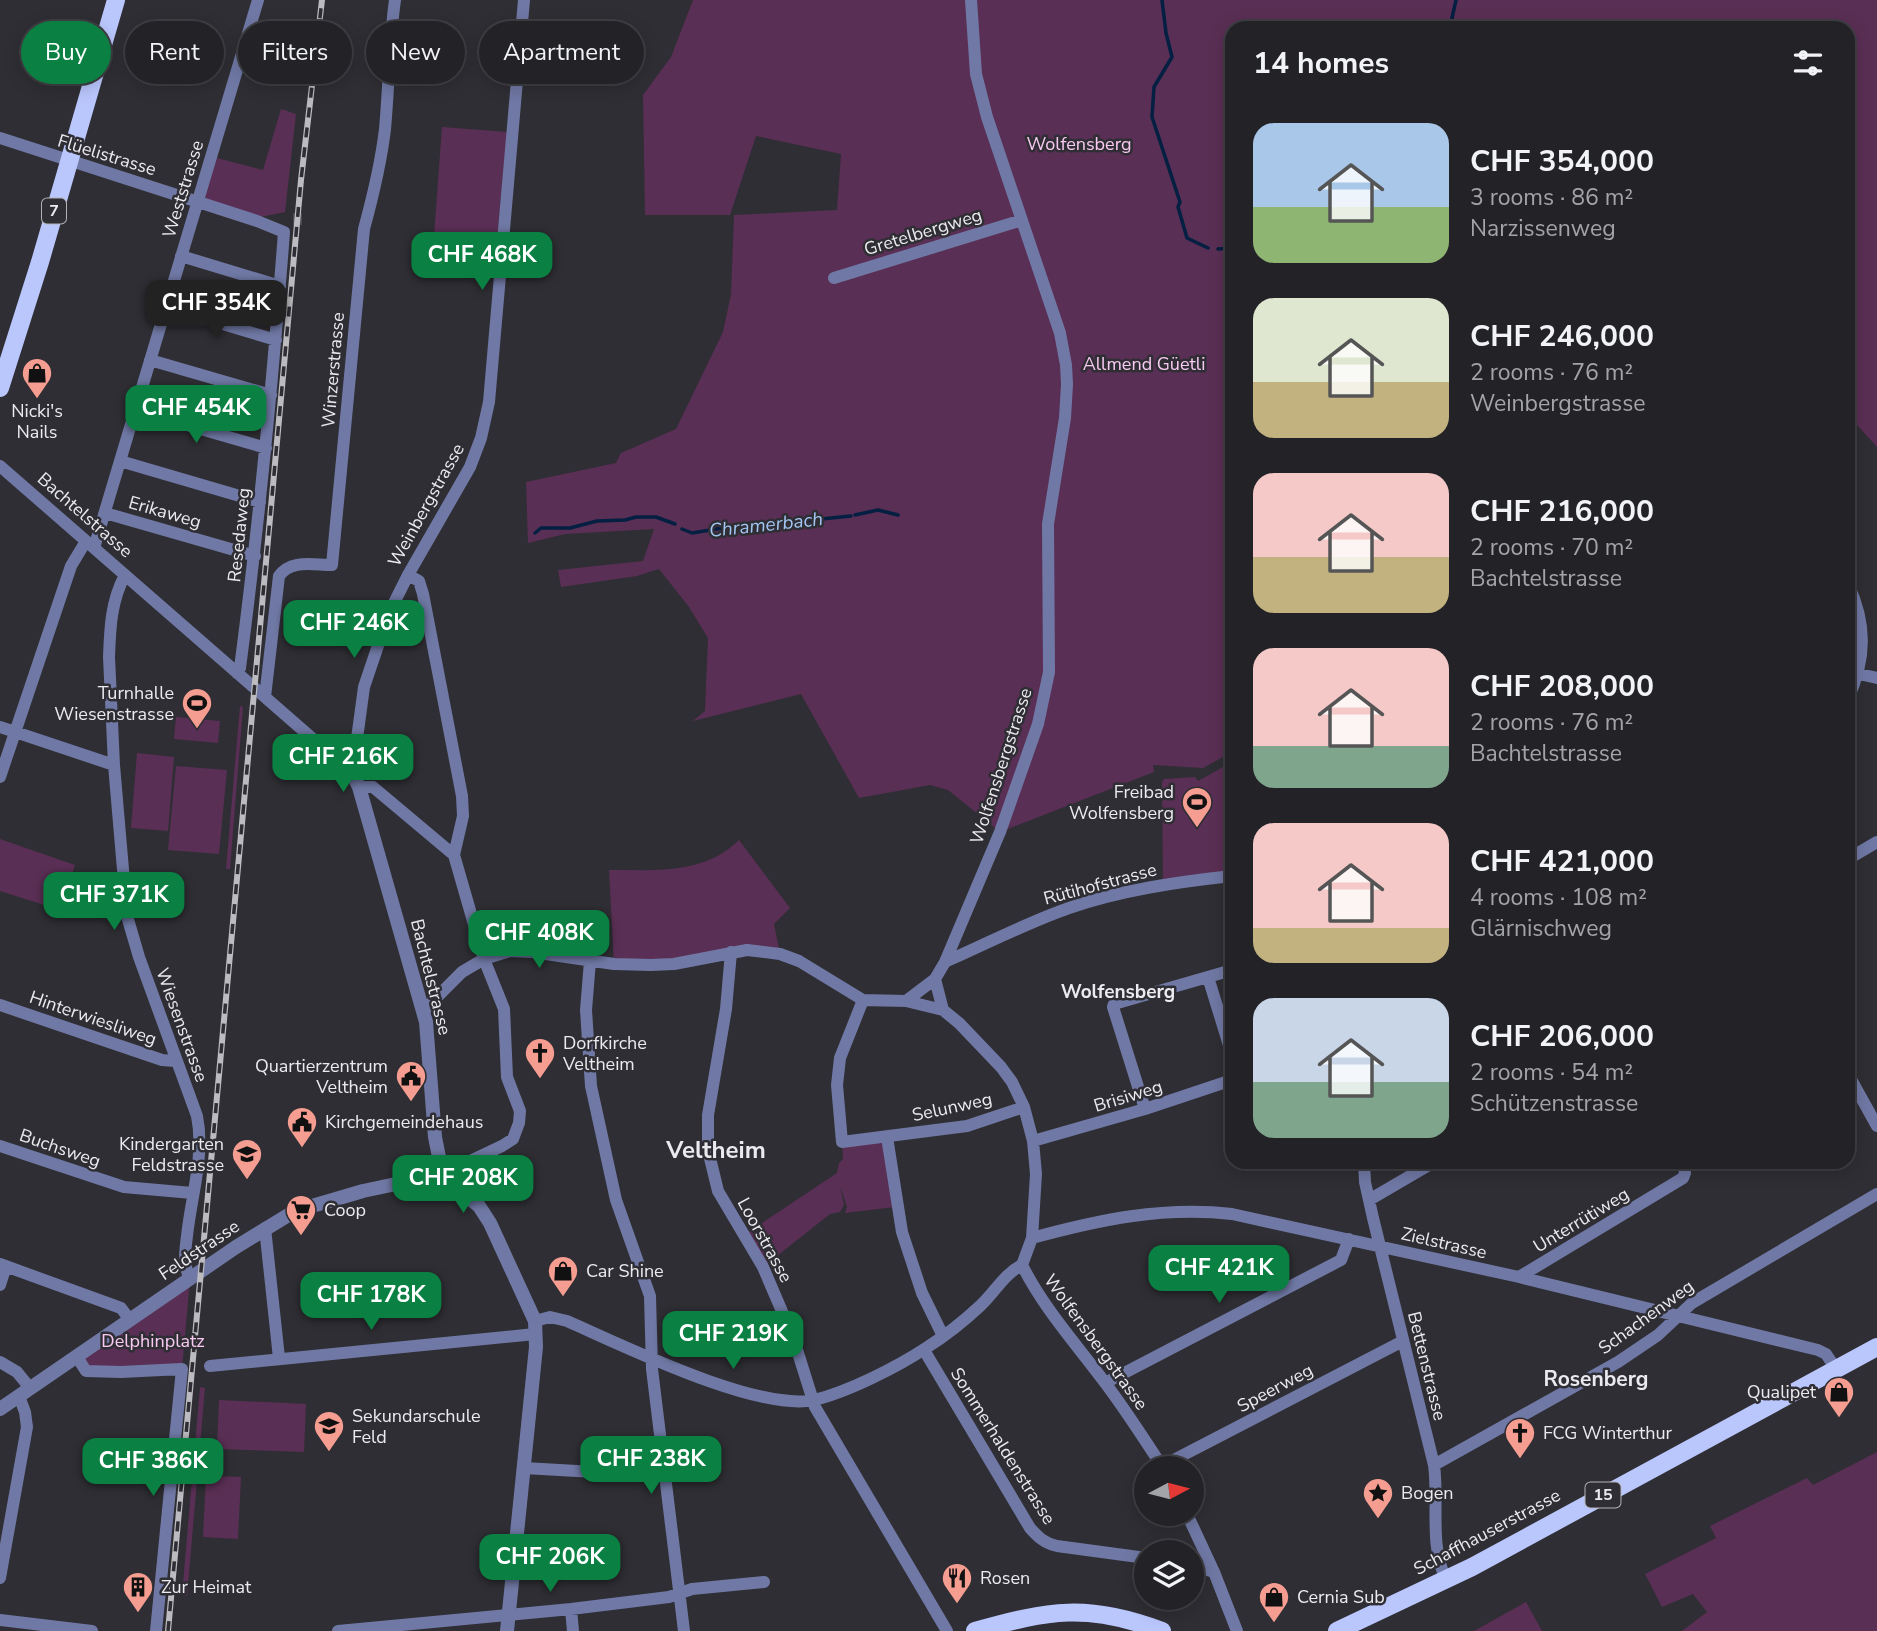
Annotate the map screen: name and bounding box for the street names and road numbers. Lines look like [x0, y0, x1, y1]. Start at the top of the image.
street label: Flüelistrasse [55, 129, 159, 181]
street label: Weststrasse [157, 137, 209, 241]
road number: 7 [42, 198, 66, 224]
street label: Gretelbergweg [861, 203, 985, 261]
street label: Winzerstrasse [316, 311, 350, 429]
street label: Weinbergstrasse [382, 439, 470, 571]
street label: Bachtelstrasse [32, 467, 138, 563]
street label: Resedaweg [222, 487, 256, 583]
street label: Erikaweg [126, 490, 204, 534]
street label: Wolfensbergstrasse [964, 685, 1038, 847]
street label: Rütihofstrasse [1041, 857, 1159, 911]
street label: Bachtelstrasse [405, 916, 457, 1038]
street label: Wiesenstrasse [150, 965, 214, 1085]
street label: Hinterwiesliweg [26, 985, 160, 1051]
street label: Brisiweg [1091, 1074, 1165, 1118]
street label: Selunweg [910, 1087, 994, 1127]
street label: Buchsweg [16, 1123, 104, 1173]
street label: Unterrütiweg [1529, 1182, 1633, 1258]
street label: Loorstrasse [732, 1193, 798, 1287]
street label: Feldstrasse [154, 1214, 244, 1286]
street label: Zielstrasse [1399, 1221, 1489, 1265]
street label: Wolfensbergstrasse [1038, 1269, 1154, 1415]
street label: Schachenweg [1593, 1274, 1699, 1360]
street label: Bettenstrasse [1402, 1309, 1452, 1423]
street label: Speerweg [1233, 1358, 1317, 1418]
street label: Sommerhaldenstrasse [945, 1363, 1061, 1529]
street label: Schaffhauserstrasse [1409, 1483, 1565, 1581]
road number: 15 [1586, 1483, 1620, 1508]

